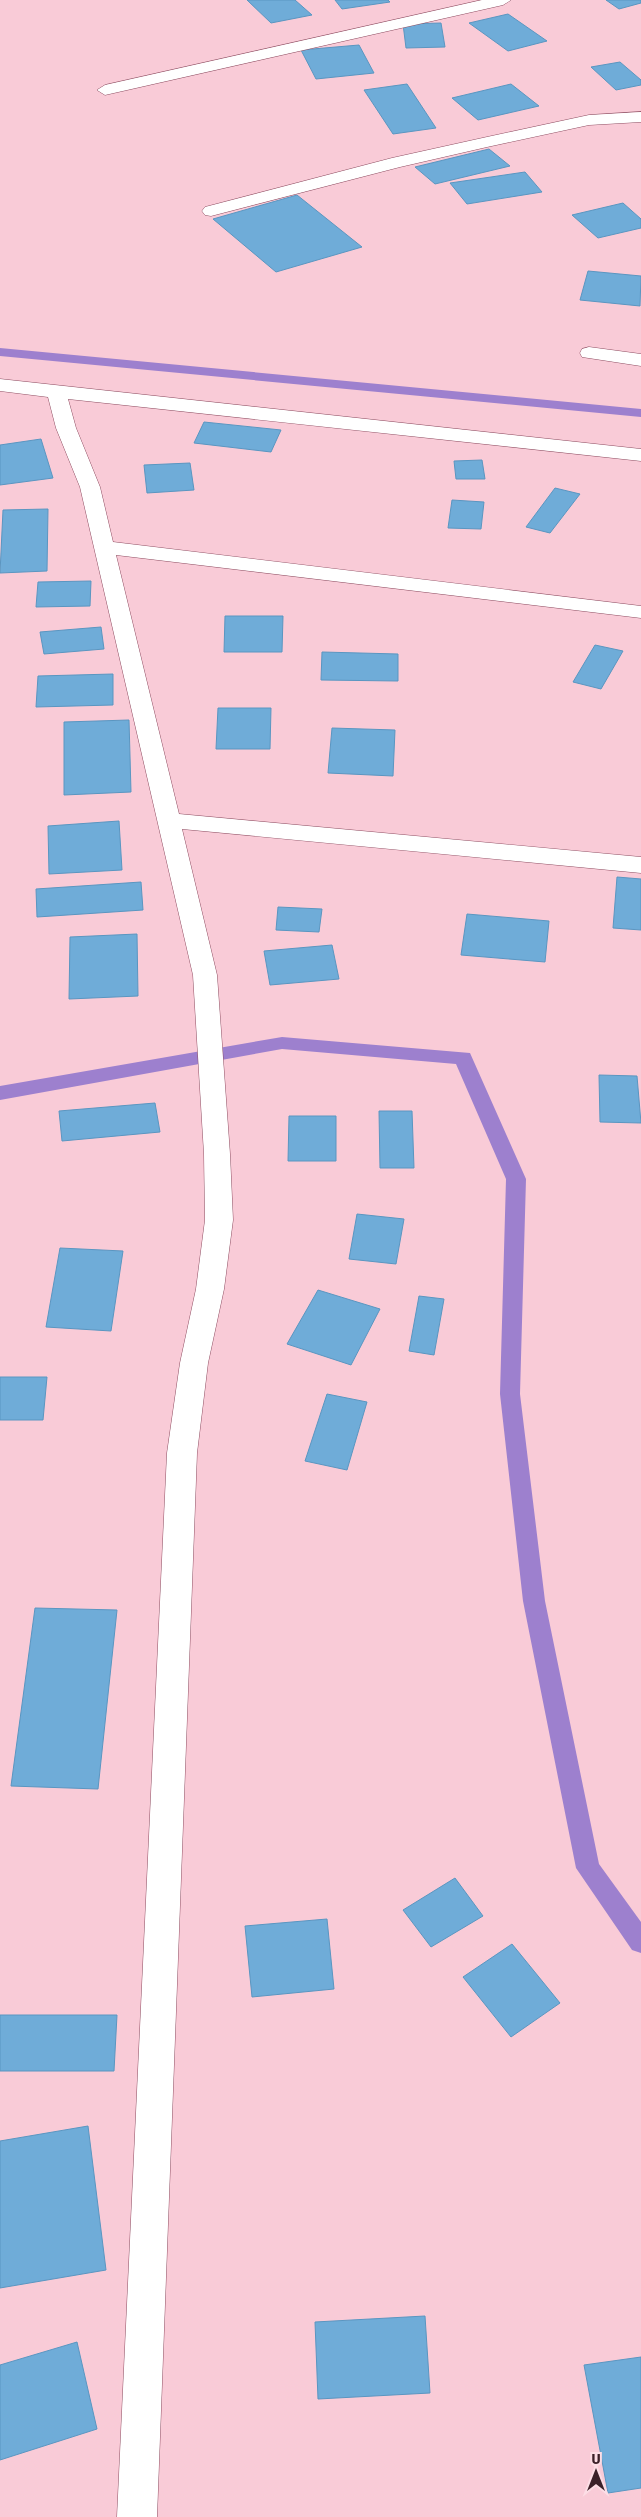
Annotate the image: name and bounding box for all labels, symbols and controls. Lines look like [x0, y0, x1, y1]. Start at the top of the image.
north arrow [571, 2447, 621, 2497]
text: U [591, 2451, 601, 2468]

